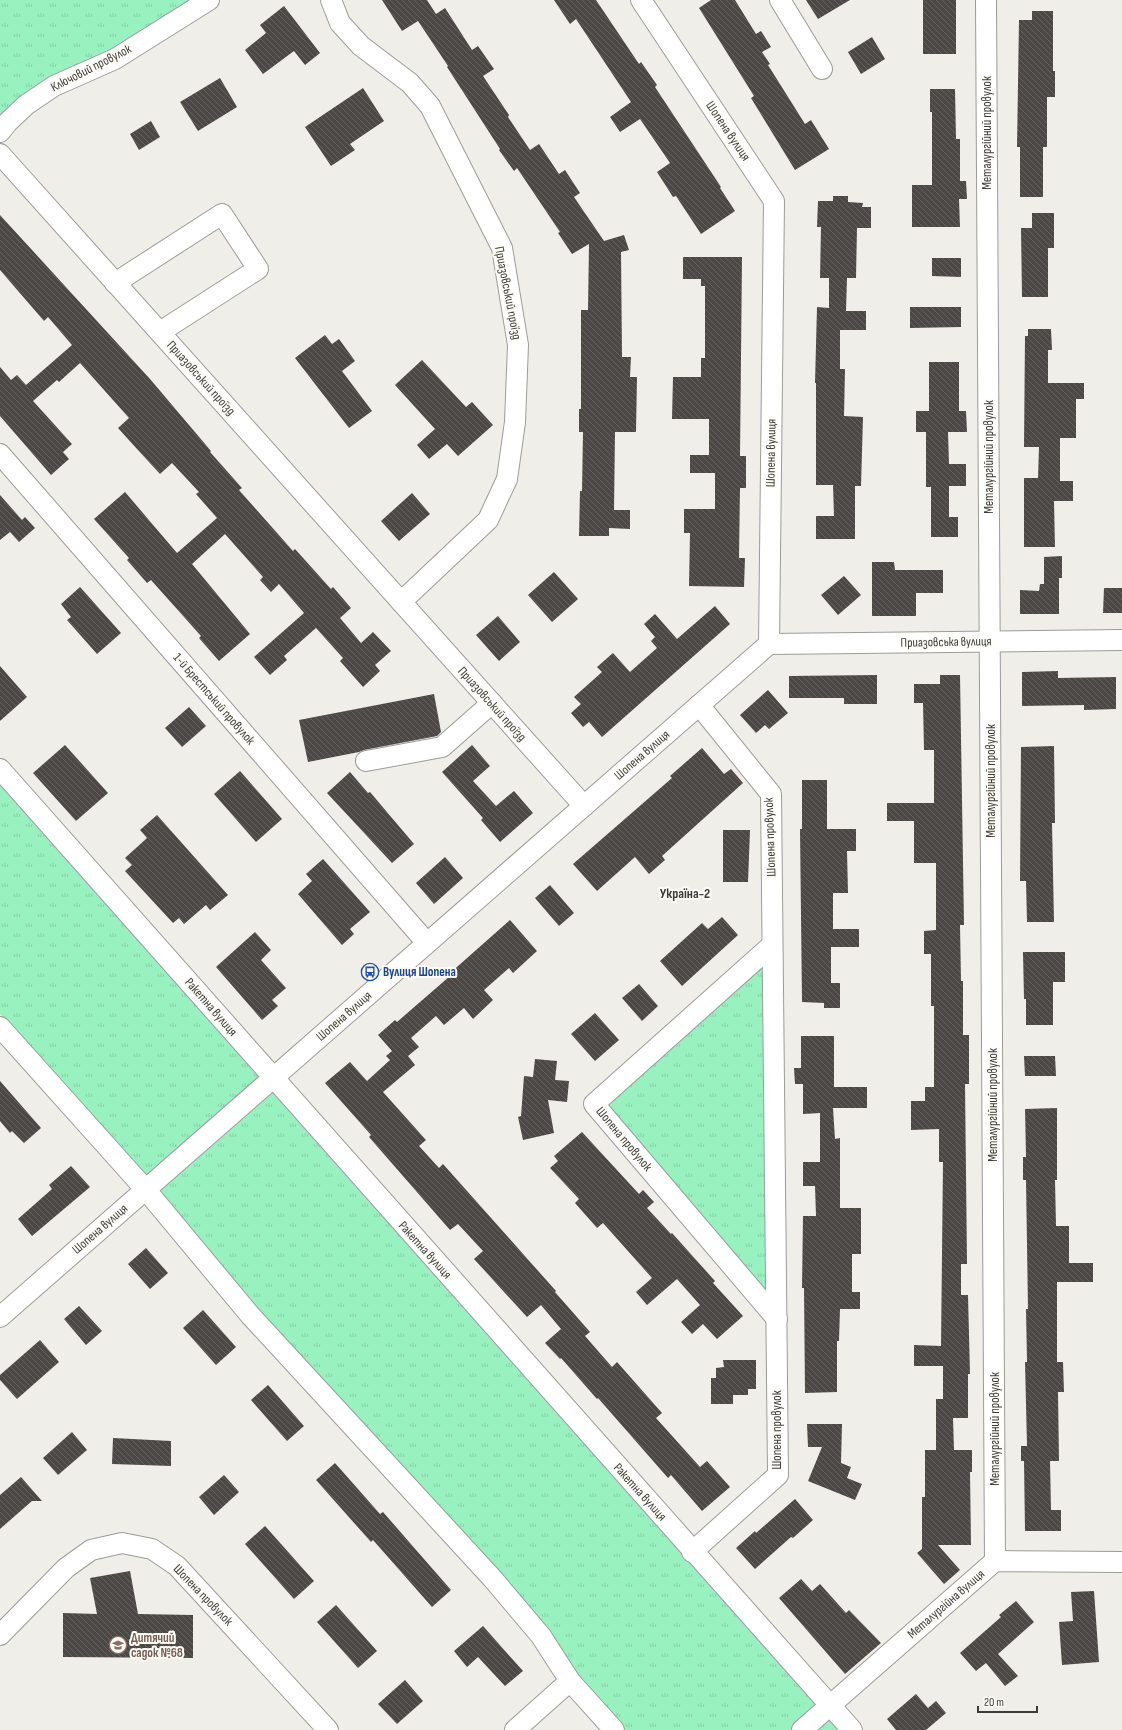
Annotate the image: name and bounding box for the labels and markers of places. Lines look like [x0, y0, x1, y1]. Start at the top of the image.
bus stop icon: Вулиця Шопена [360, 962, 380, 982]
place label: Вулиця Шопена [383, 964, 456, 980]
place label: Дитячий садок №68 [131, 1630, 183, 1661]
school or university icon: Дитячий садок №68 [108, 1635, 128, 1655]

